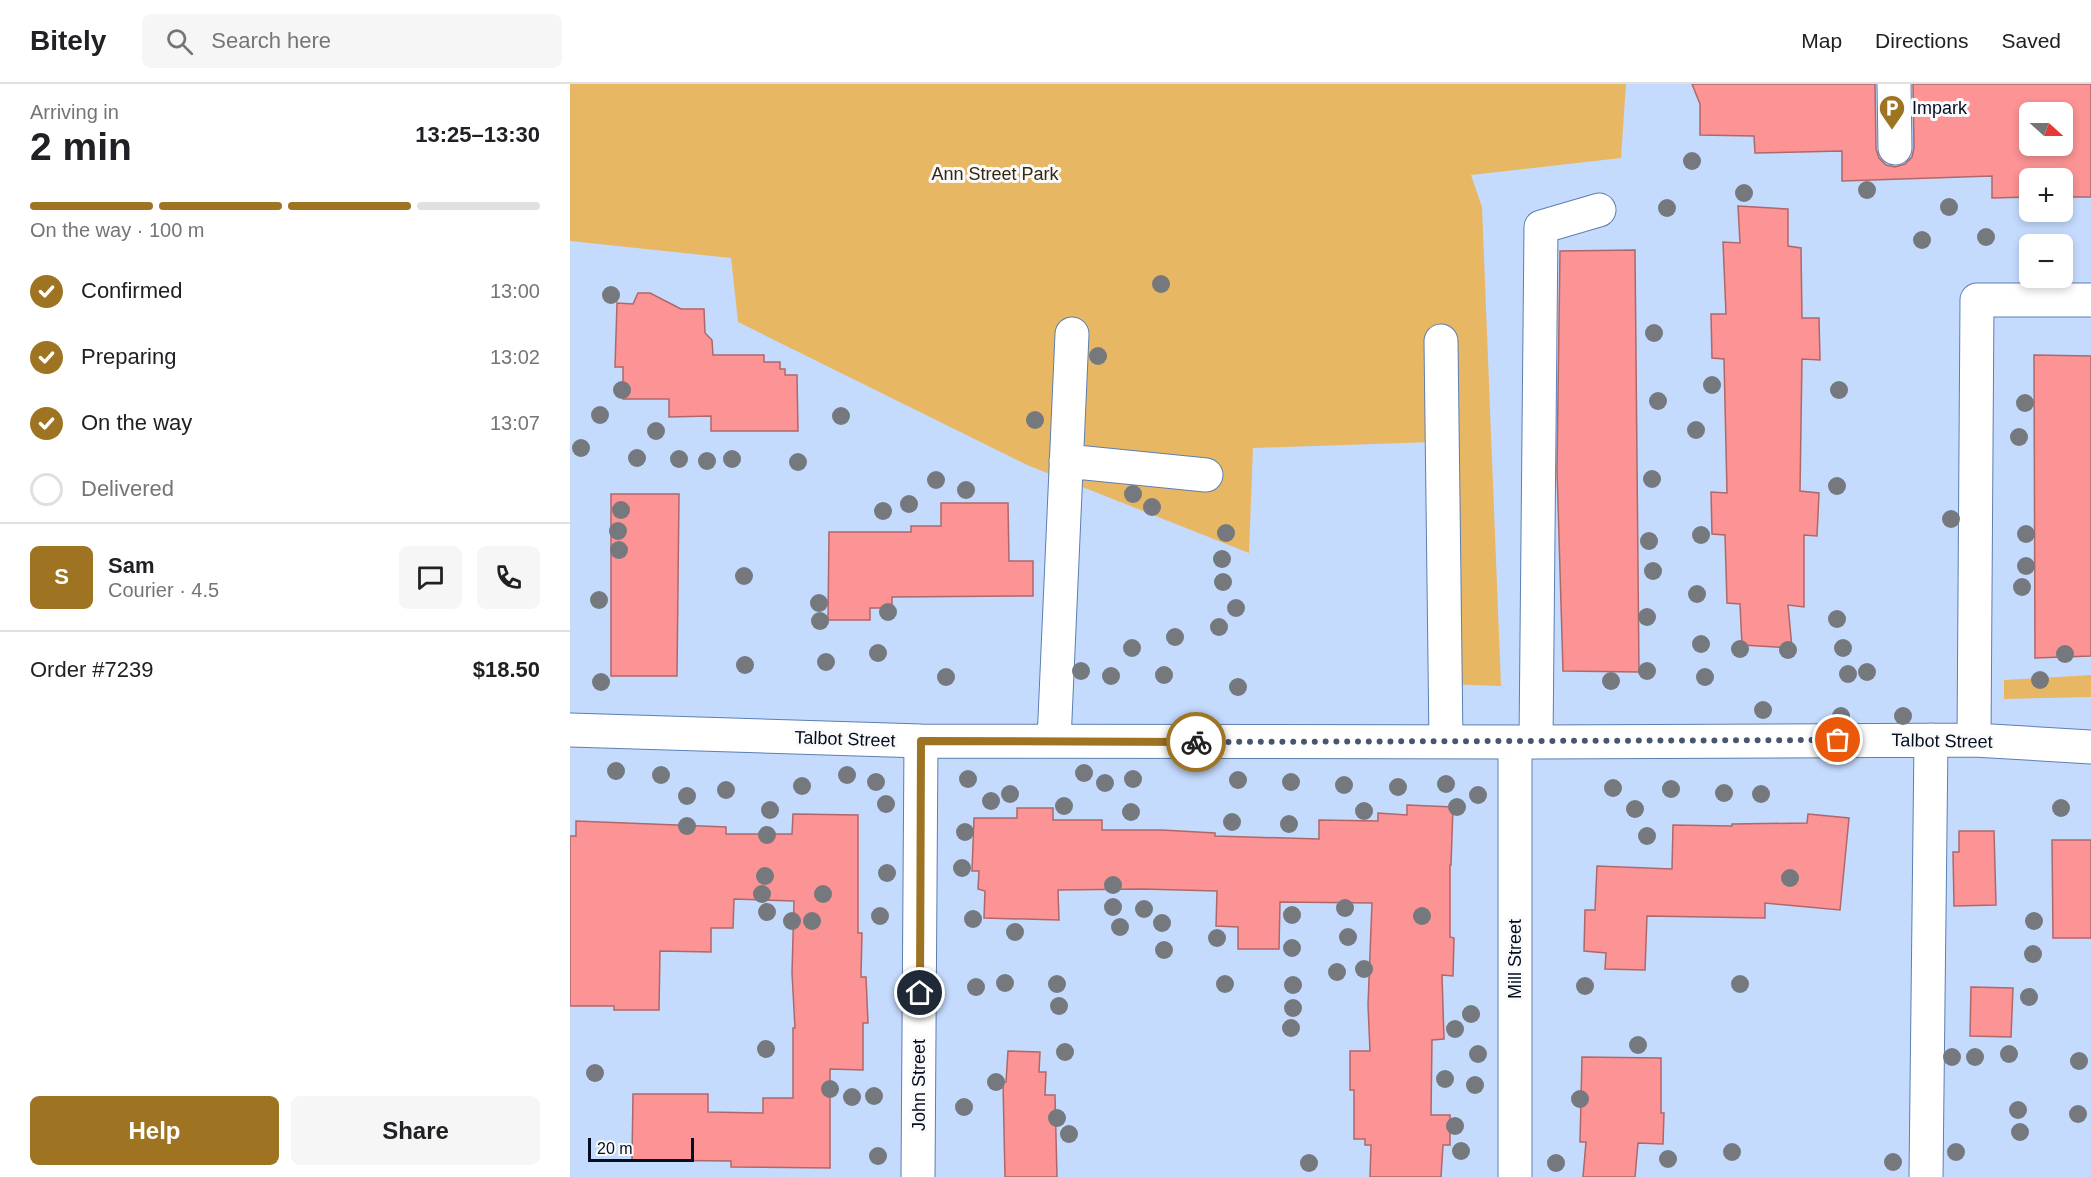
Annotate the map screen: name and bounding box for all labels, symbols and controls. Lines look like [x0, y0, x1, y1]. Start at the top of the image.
search box [142, 14, 562, 68]
text: Bitely [30, 25, 106, 56]
icon: search [163, 25, 196, 58]
text: Search here [211, 28, 331, 53]
text: Map [1801, 29, 1842, 52]
text: Directions [1875, 29, 1968, 52]
text: Saved [2001, 29, 2061, 52]
parking icon: Impark [1877, 93, 1907, 131]
place label: Impark [1912, 98, 1968, 118]
text: Arriving in [30, 101, 119, 123]
north arrow [2019, 102, 2073, 156]
map controls [2019, 102, 2073, 288]
text: 13:25–13:30 [415, 122, 540, 147]
text: 2 min [30, 125, 132, 168]
park label: Ann Street Park [931, 164, 1060, 184]
button: + [2019, 168, 2073, 222]
text: On the way · 100 m [30, 219, 205, 241]
button: − [2019, 234, 2073, 288]
icon: check [30, 275, 63, 308]
text: Confirmed [81, 278, 182, 303]
text: 13:00 [490, 280, 540, 302]
icon: check [30, 341, 63, 374]
text: Preparing [81, 344, 176, 369]
text: 13:02 [490, 346, 540, 368]
icon: check [30, 407, 63, 440]
text: On the way [81, 410, 192, 435]
text: 13:07 [490, 412, 540, 434]
text: Delivered [81, 476, 174, 501]
button: chat [399, 546, 462, 609]
button: phone [477, 546, 540, 609]
text: Sam [108, 553, 154, 578]
text: S [54, 564, 69, 589]
text: Courier · 4.5 [108, 579, 219, 601]
text: Order #7239 [30, 657, 154, 682]
text: $18.50 [473, 657, 540, 682]
courier [1166, 712, 1226, 772]
pin [1812, 714, 1863, 765]
icon: bag [1821, 723, 1854, 756]
icon: bike [1180, 726, 1213, 759]
street label: Talbot Street [794, 727, 896, 751]
street label: Talbot Street [1891, 730, 1993, 752]
street label: Mill Street [1505, 919, 1525, 999]
pin [894, 967, 945, 1018]
icon: home [903, 976, 936, 1009]
street label: John Street [909, 1039, 929, 1131]
button: Help [30, 1096, 279, 1165]
button: Share [291, 1096, 540, 1165]
scale bar [588, 1135, 694, 1162]
text: 20 m [597, 1140, 633, 1157]

